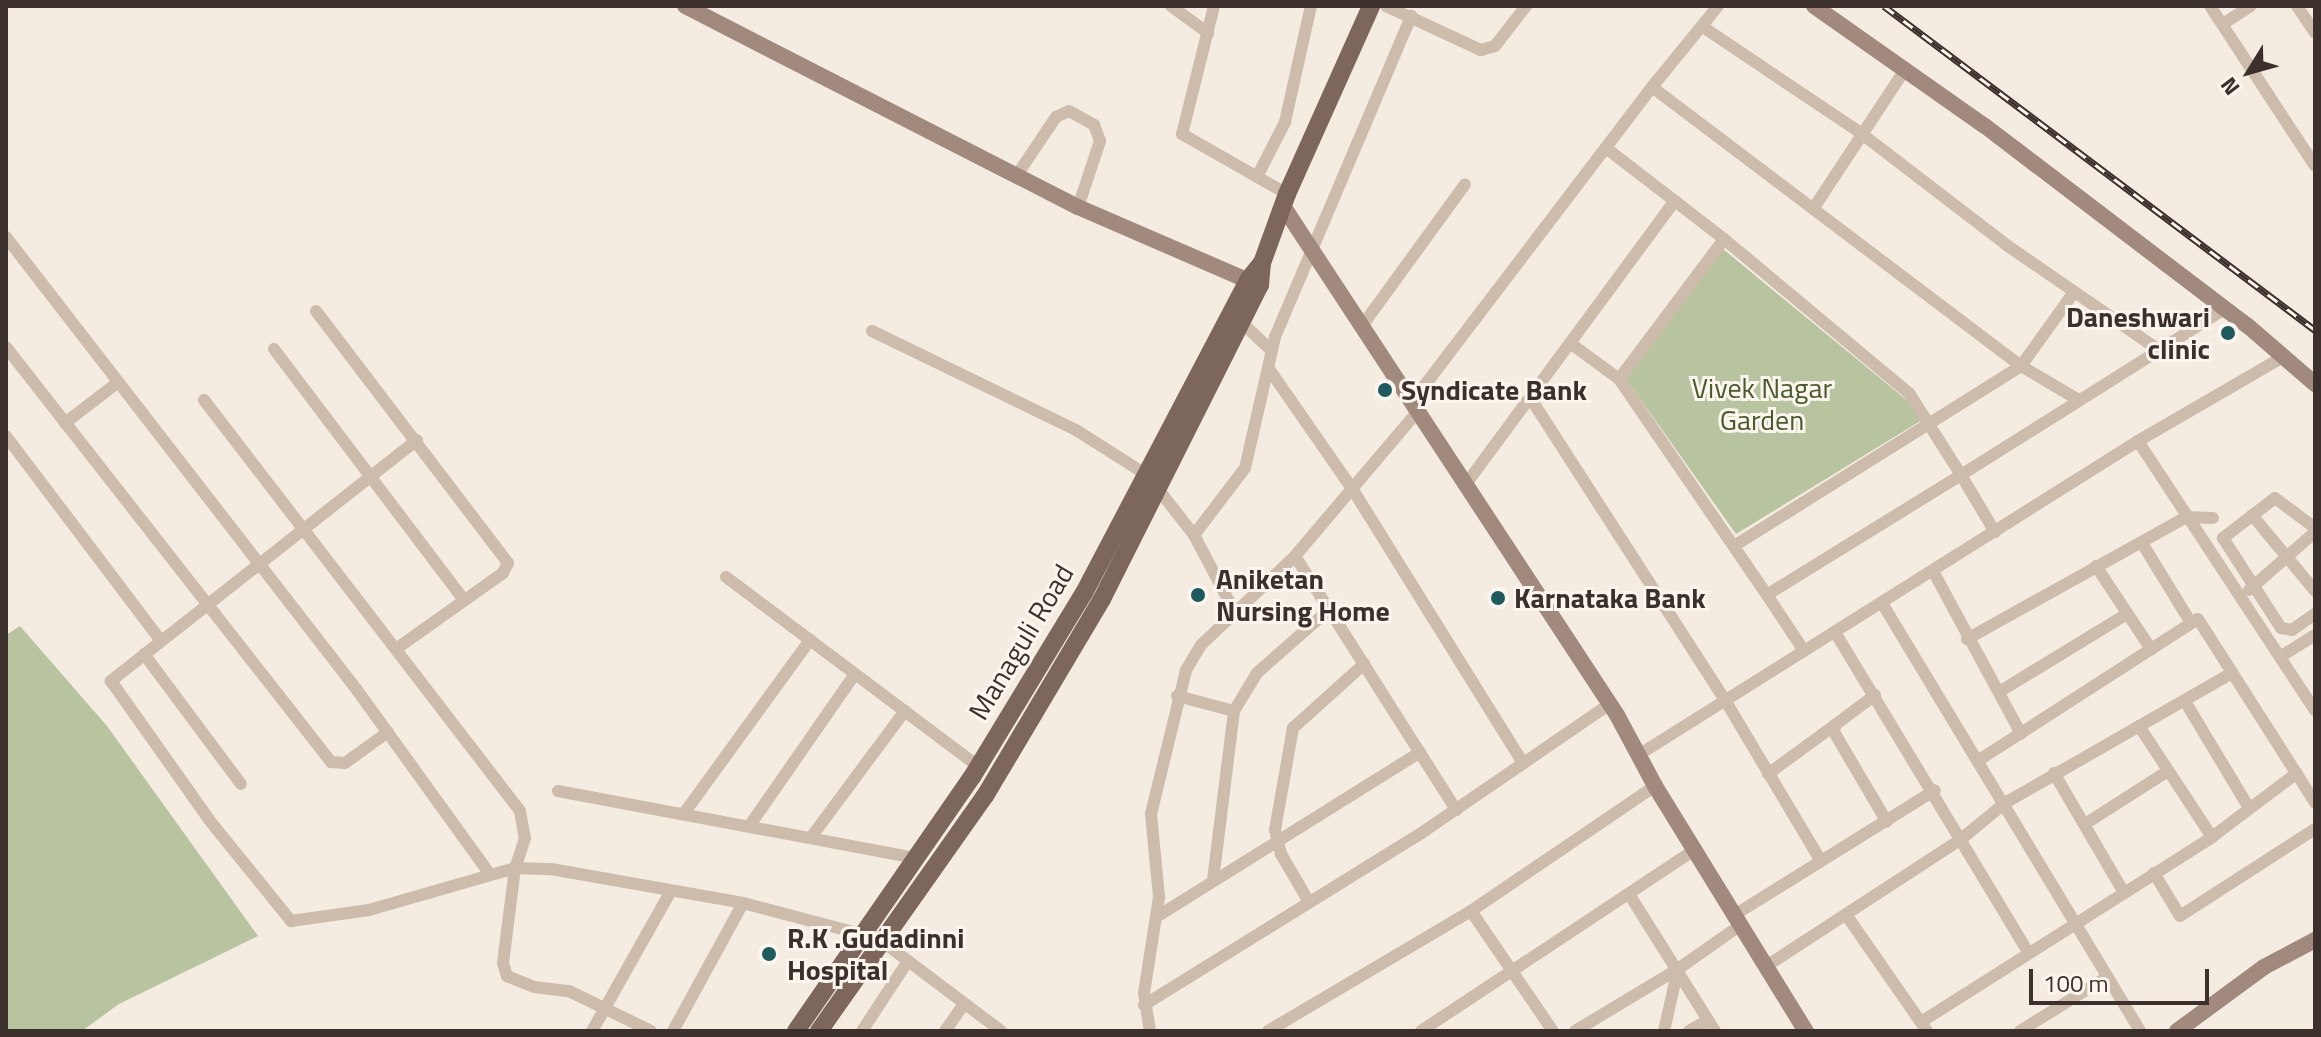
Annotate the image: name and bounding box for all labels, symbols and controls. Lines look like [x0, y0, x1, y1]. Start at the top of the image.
north arrow [2209, 32, 2289, 112]
text: N [2212, 70, 2248, 103]
place label: Daneshwari clinic [2066, 300, 2210, 366]
marker: Daneshwari clinic [2217, 322, 2239, 344]
park label: Vivek Nagar Garden [1692, 371, 1832, 437]
place label: Syndicate Bank [1401, 373, 1587, 407]
marker: Syndicate Bank [1376, 381, 1394, 399]
street label: Managuli Road [961, 558, 1081, 726]
place label: Aniketan Nursing Home [1216, 562, 1390, 628]
place label: Karnataka Bank [1514, 581, 1706, 615]
marker: Aniketan Nursing Home [1187, 584, 1209, 606]
marker: Karnataka Bank [1489, 589, 1507, 607]
place label: R.K .Gudadinni Hospital [787, 921, 965, 987]
marker: R.K .Gudadinni Hospital [758, 943, 780, 965]
scale bar [2033, 953, 2213, 1003]
text: 100 m [2043, 965, 2109, 1001]

